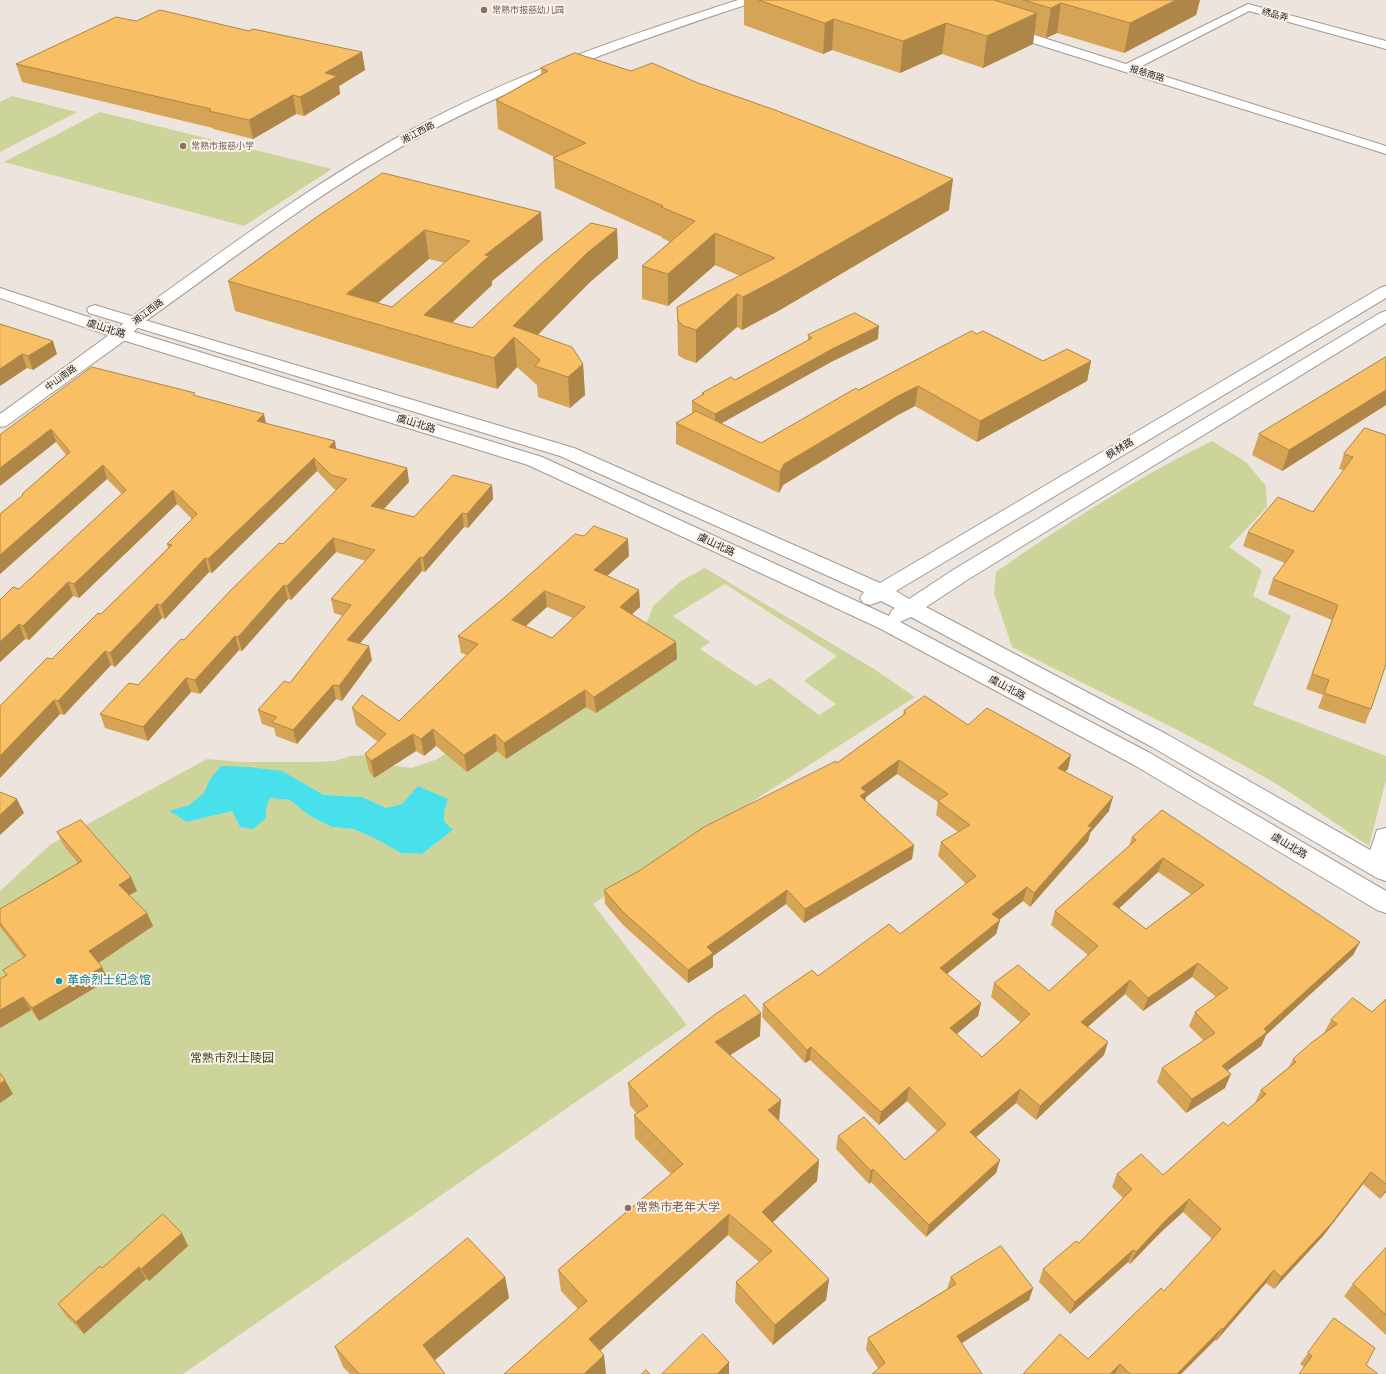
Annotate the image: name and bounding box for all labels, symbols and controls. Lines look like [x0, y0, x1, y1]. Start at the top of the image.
marker: 常熟市报慈幼儿园 [479, 5, 489, 15]
place label: 常熟市报慈幼儿园 [492, 5, 564, 15]
street label: 绣品弄 [1261, 6, 1289, 24]
street label: 报慈南路 [1128, 64, 1166, 84]
street label: 湘江西路 [400, 120, 436, 146]
marker: 常熟市报慈小学 [178, 141, 188, 151]
place label: 常熟市报慈小学 [191, 141, 254, 151]
street label: 湘江西路 [130, 297, 166, 327]
street label: 虞山北路 [85, 317, 127, 341]
street label: 中山南路 [43, 363, 79, 393]
street label: 虞山北路 [395, 412, 437, 436]
street label: 枫林路 [1104, 436, 1136, 462]
street label: 虞山北路 [695, 531, 737, 559]
street label: 虞山北路 [987, 673, 1027, 703]
street label: 虞山北路 [1269, 831, 1309, 861]
place label: 革命烈士纪念馆 [67, 974, 151, 988]
marker: 革命烈士纪念馆 [54, 976, 64, 986]
park label: 常熟市烈士陵园 [190, 1052, 274, 1066]
place label: 常熟市老年大学 [636, 1201, 720, 1215]
marker: 常熟市老年大学 [623, 1203, 633, 1213]

